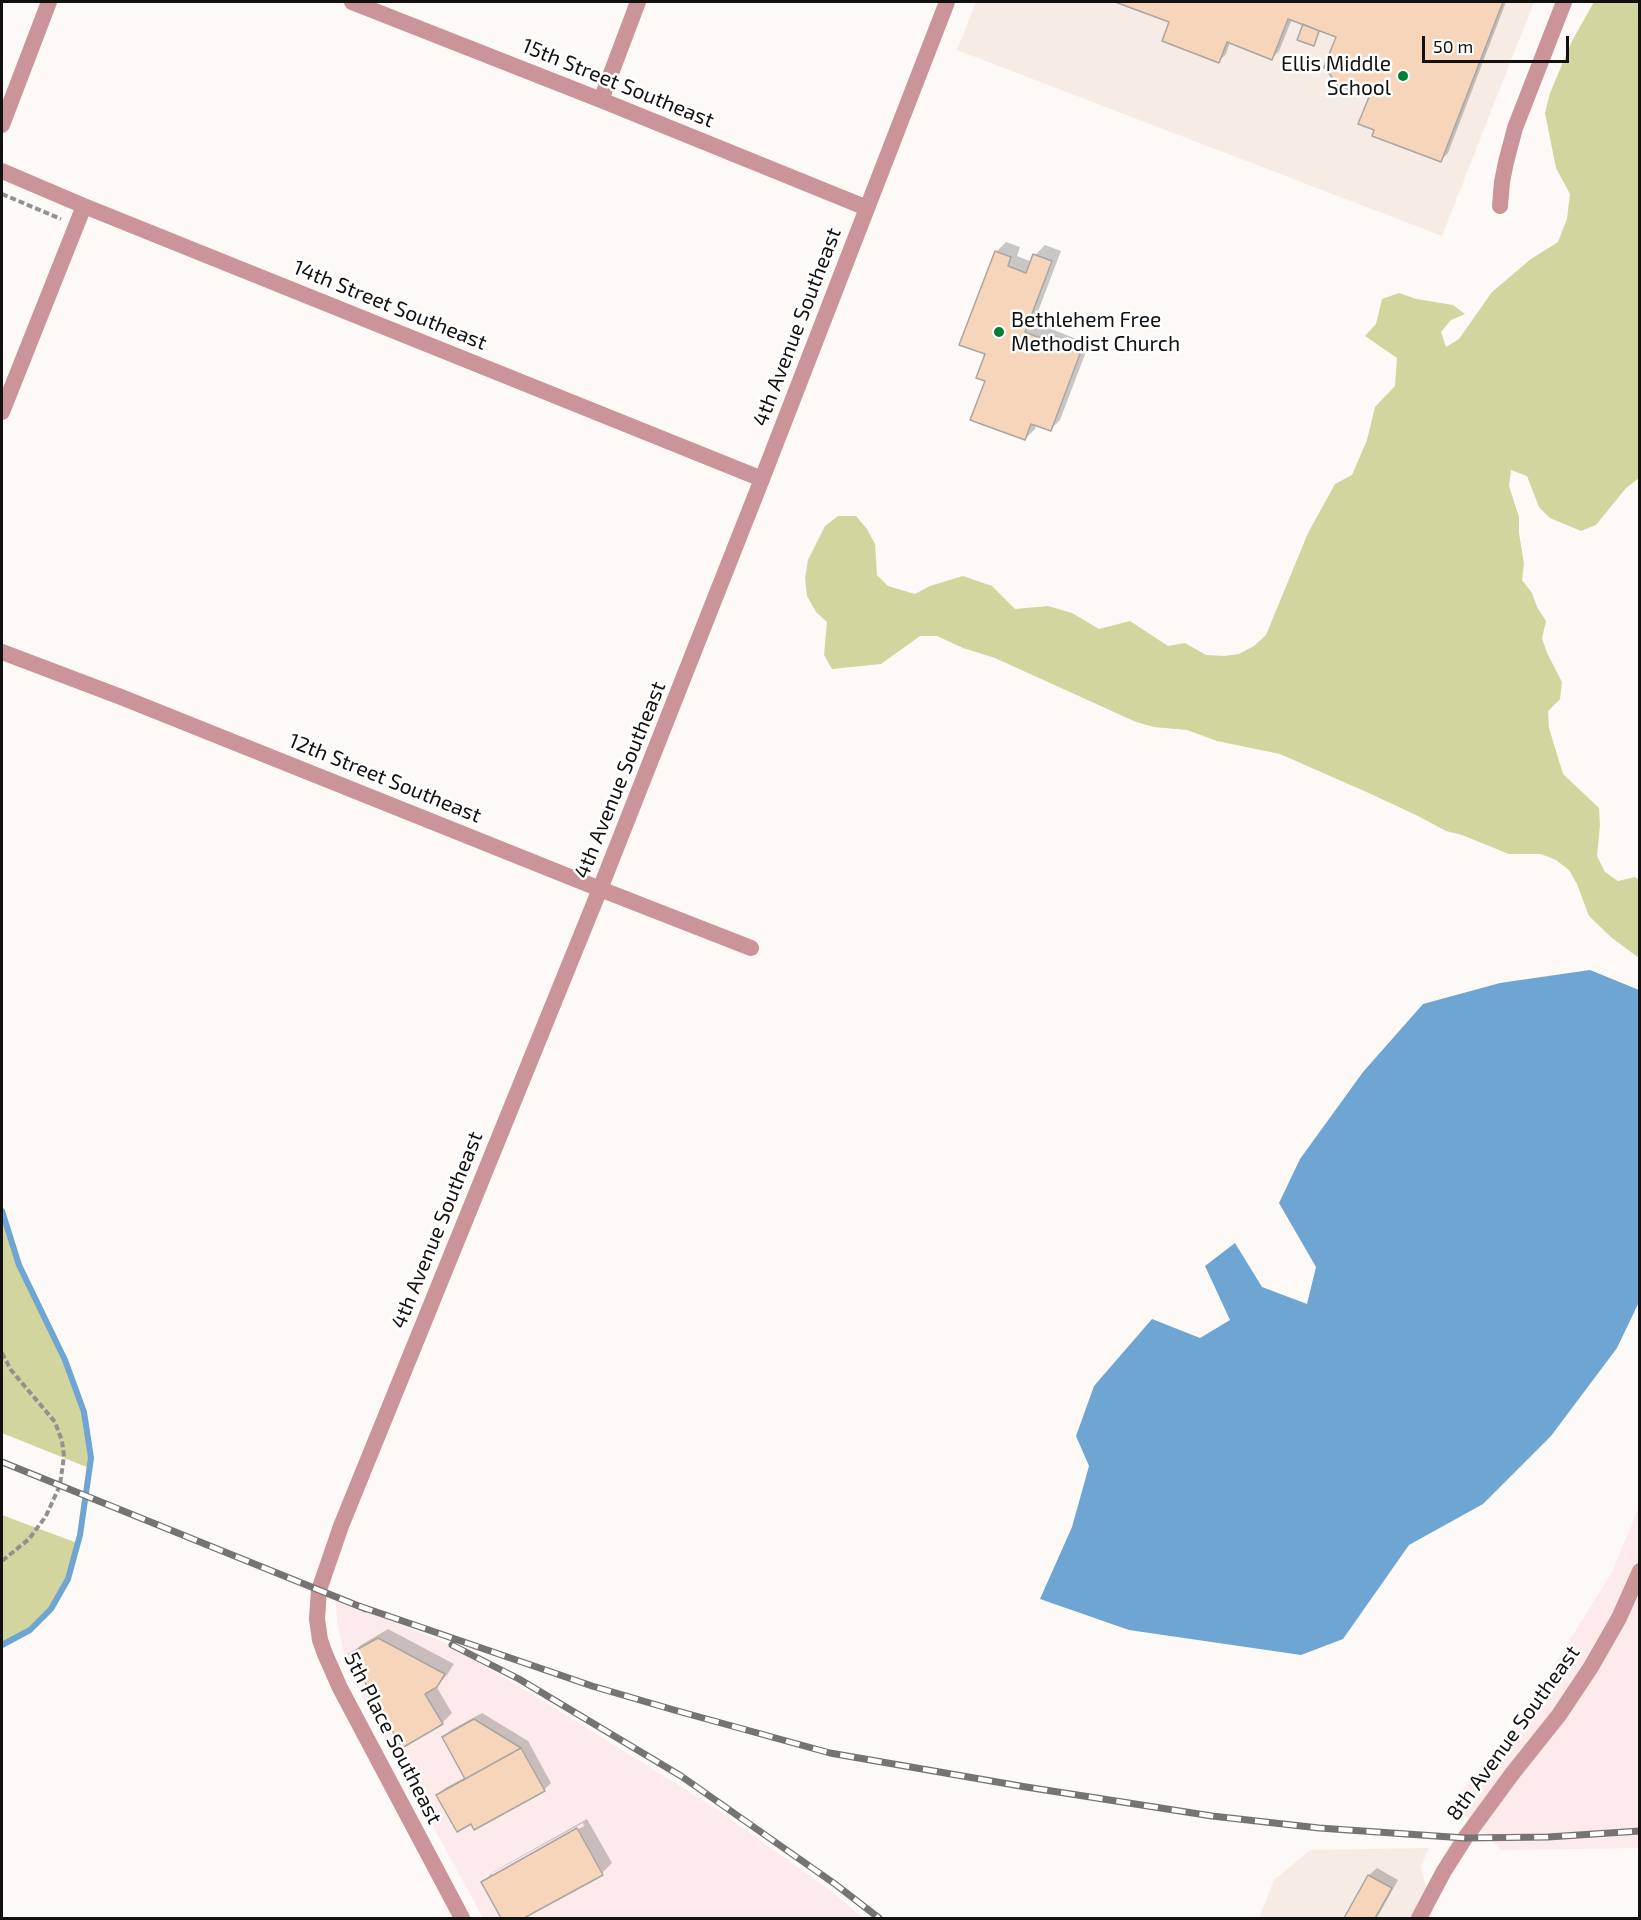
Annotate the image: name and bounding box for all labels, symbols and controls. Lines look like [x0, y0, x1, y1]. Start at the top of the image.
scale bar [1425, 24, 1572, 62]
street label: 15th Street Southeast [518, 33, 718, 133]
text: 50 m [1433, 35, 1473, 57]
place label: Ellis Middle School [1281, 51, 1391, 101]
marker: Ellis Middle School [1396, 69, 1410, 83]
street label: 4th Avenue Southeast [748, 224, 846, 430]
street label: 14th Street Southeast [290, 255, 490, 355]
place label: Bethlehem Free Methodist Church [1011, 307, 1180, 357]
marker: Bethlehem Free Methodist Church [992, 325, 1006, 339]
street label: 4th Avenue Southeast [569, 678, 671, 882]
street label: 12th Street Southeast [285, 728, 485, 828]
street label: 4th Avenue Southeast [386, 1128, 488, 1332]
street label: 8th Avenue Southeast [1441, 1641, 1585, 1825]
street label: 5th Place Southeast [339, 1648, 447, 1828]

